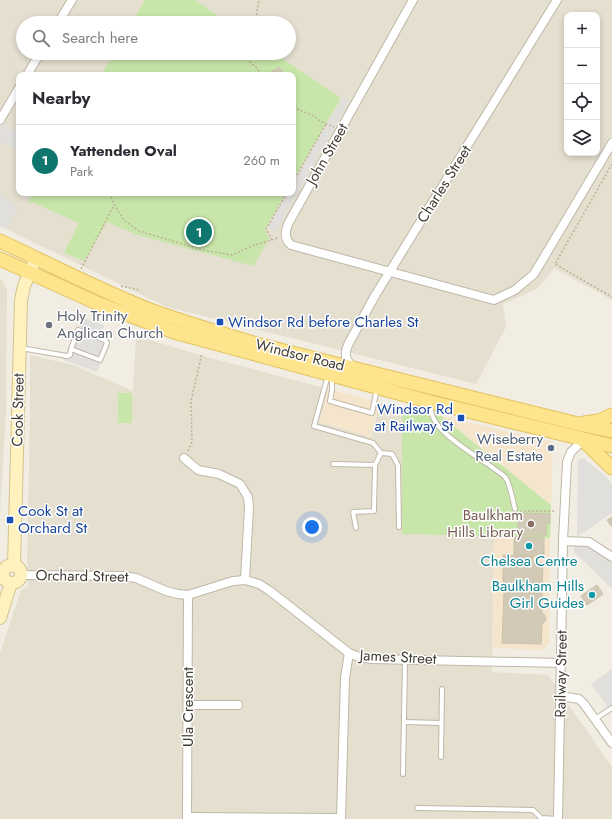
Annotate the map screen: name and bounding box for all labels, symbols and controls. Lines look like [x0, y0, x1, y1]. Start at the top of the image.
map controls [564, 12, 600, 156]
button: + [564, 12, 600, 48]
search box [16, 16, 296, 60]
icon: search [30, 27, 52, 49]
text: Search here [62, 27, 138, 49]
button: − [564, 48, 600, 84]
button: locate [564, 84, 600, 120]
text: Nearby [32, 86, 90, 110]
street label: John Street [300, 119, 354, 191]
button: layers [564, 120, 600, 156]
text: Yattenden Oval [70, 140, 177, 162]
street label: Charles Street [411, 141, 477, 227]
text: 1 [42, 151, 48, 170]
text: 260 m [243, 151, 280, 170]
text: Park [70, 162, 93, 181]
pin: 1 [186, 217, 212, 247]
place label: Holy Trinity Anglican Church [57, 305, 163, 344]
place label: Windsor Rd before Charles St [228, 311, 419, 333]
marker: Windsor Rd before Charles St [215, 317, 225, 327]
marker: Holy Trinity Anglican Church [44, 320, 54, 330]
street label: Windsor Road [253, 333, 347, 377]
street label: Cook Street [6, 373, 30, 447]
place label: Windsor Rd at Railway St [374, 398, 453, 437]
marker: Windsor Rd at Railway St [456, 413, 466, 423]
place label: Wiseberry Real Estate [475, 428, 543, 467]
marker: Wiseberry Real Estate [546, 443, 556, 453]
place label: Cook St at Orchard St [18, 500, 87, 539]
place label: Baulkham Hills Library [447, 504, 523, 543]
marker: Cook St at Orchard St [5, 515, 15, 525]
your location [302, 517, 322, 537]
marker: Baulkham Hills Library [526, 519, 536, 529]
marker: Chelsea Centre [524, 541, 534, 551]
place label: Chelsea Centre [481, 550, 578, 572]
street label: Orchard Street [35, 564, 129, 588]
place label: Baulkham Hills Girl Guides [492, 575, 584, 614]
marker: Baulkham Hills Girl Guides [587, 590, 597, 600]
street label: Railway Street [549, 630, 573, 718]
street label: James Street [357, 644, 437, 670]
street label: Ula Crescent [177, 667, 199, 747]

